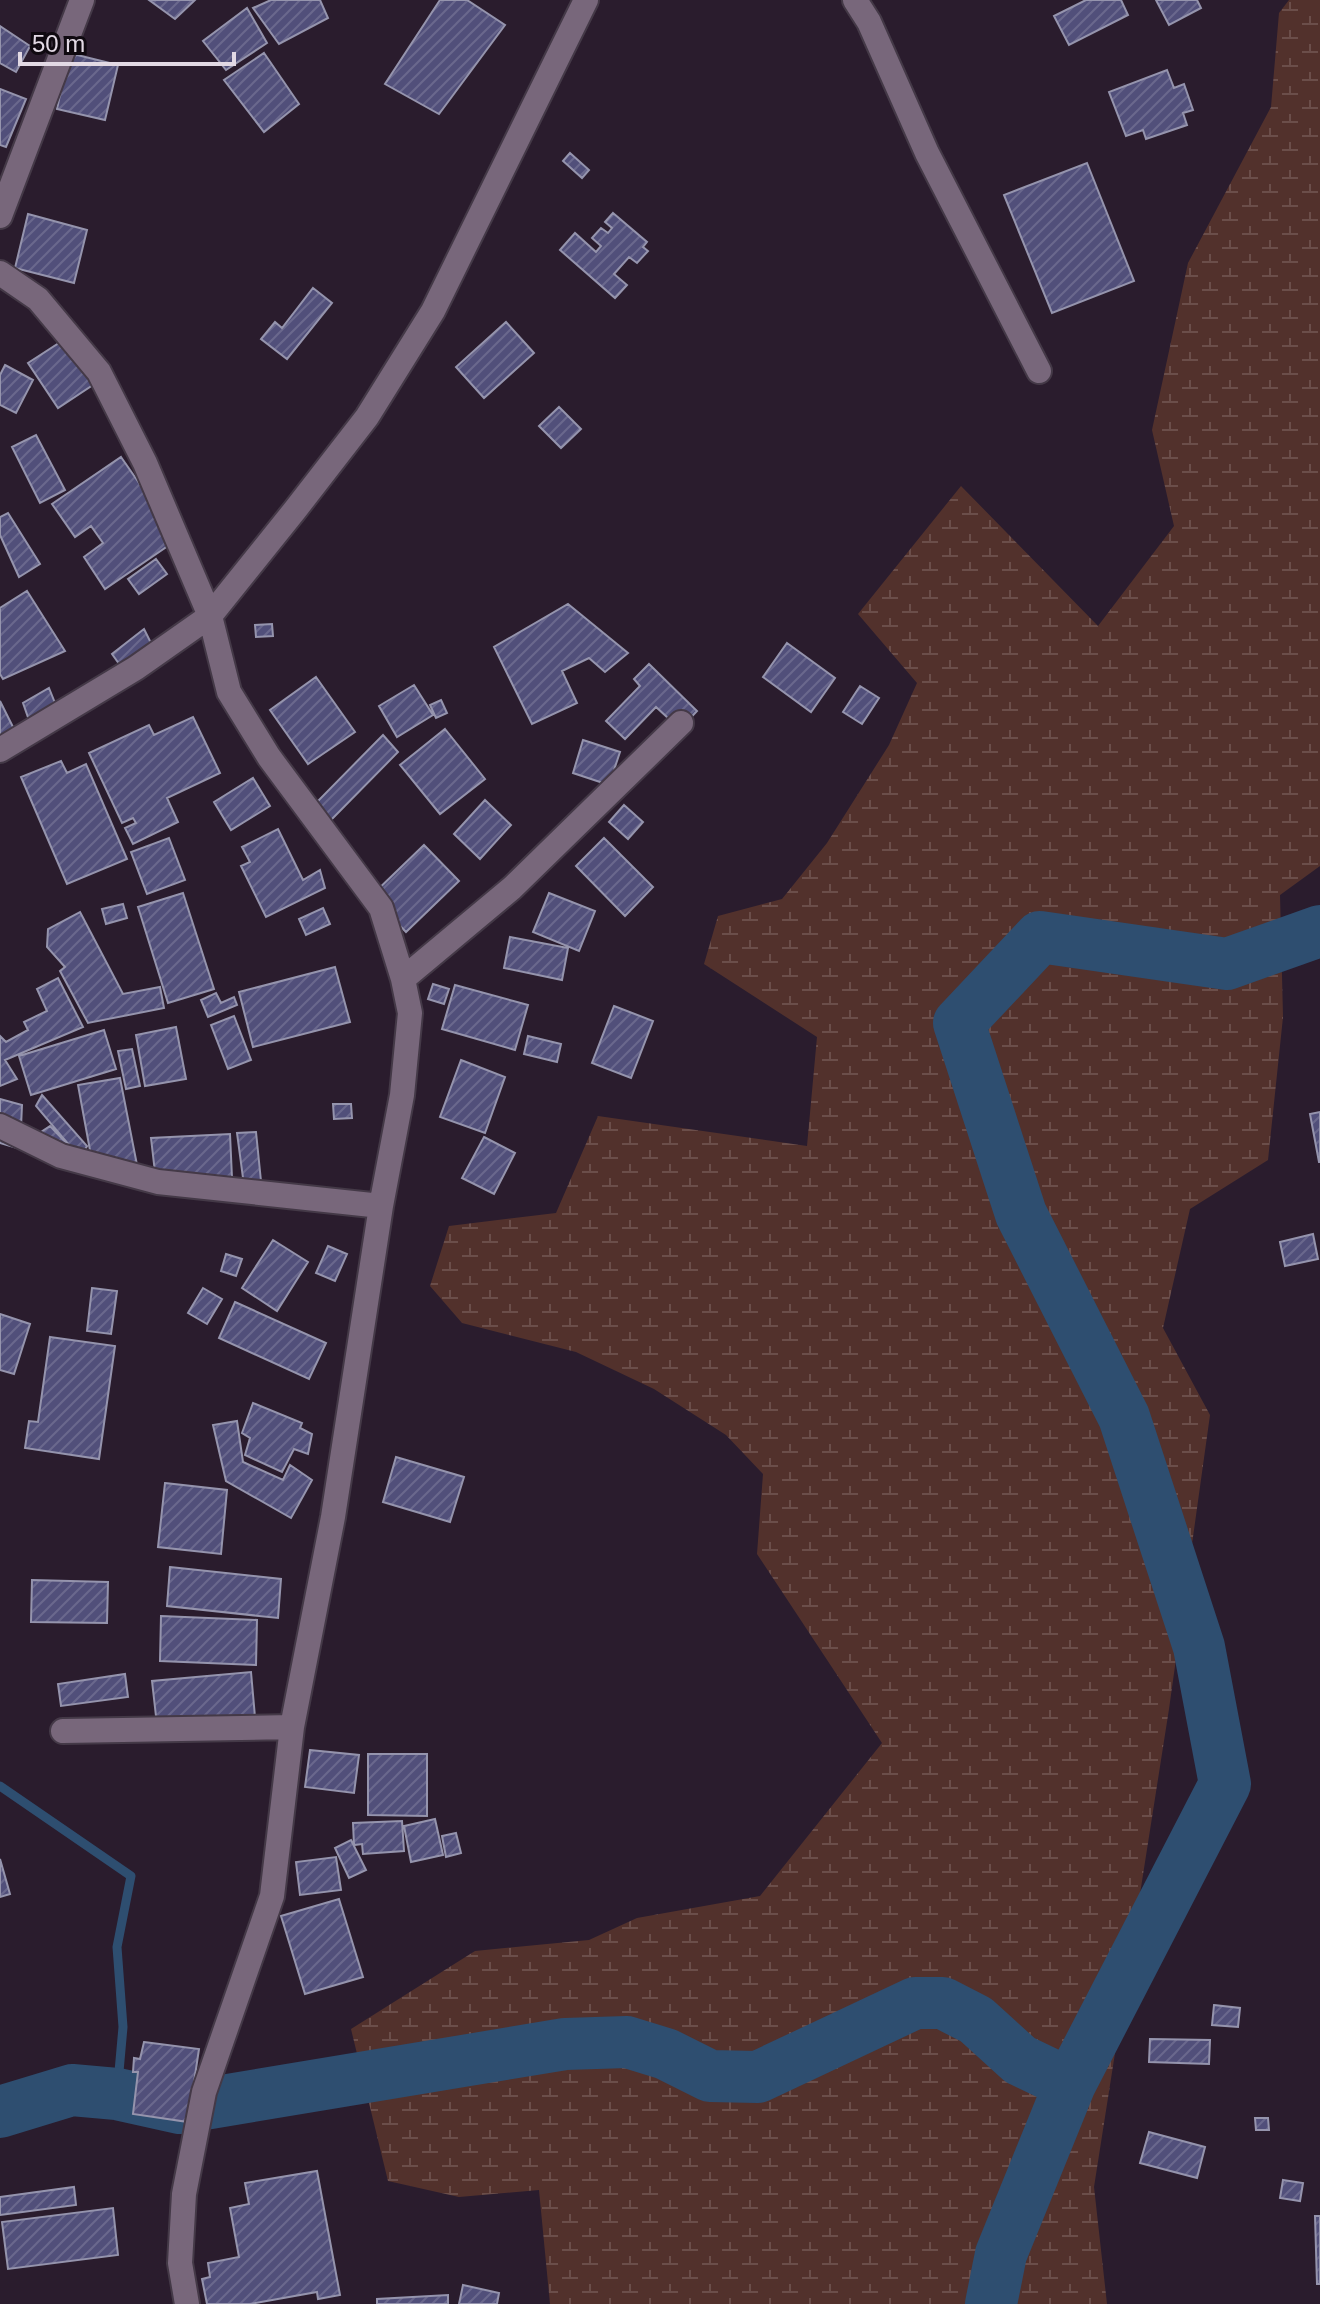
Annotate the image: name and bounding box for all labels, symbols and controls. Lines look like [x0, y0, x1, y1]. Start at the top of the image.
scale bar [20, 16, 234, 66]
text: 50 m [32, 30, 85, 57]

